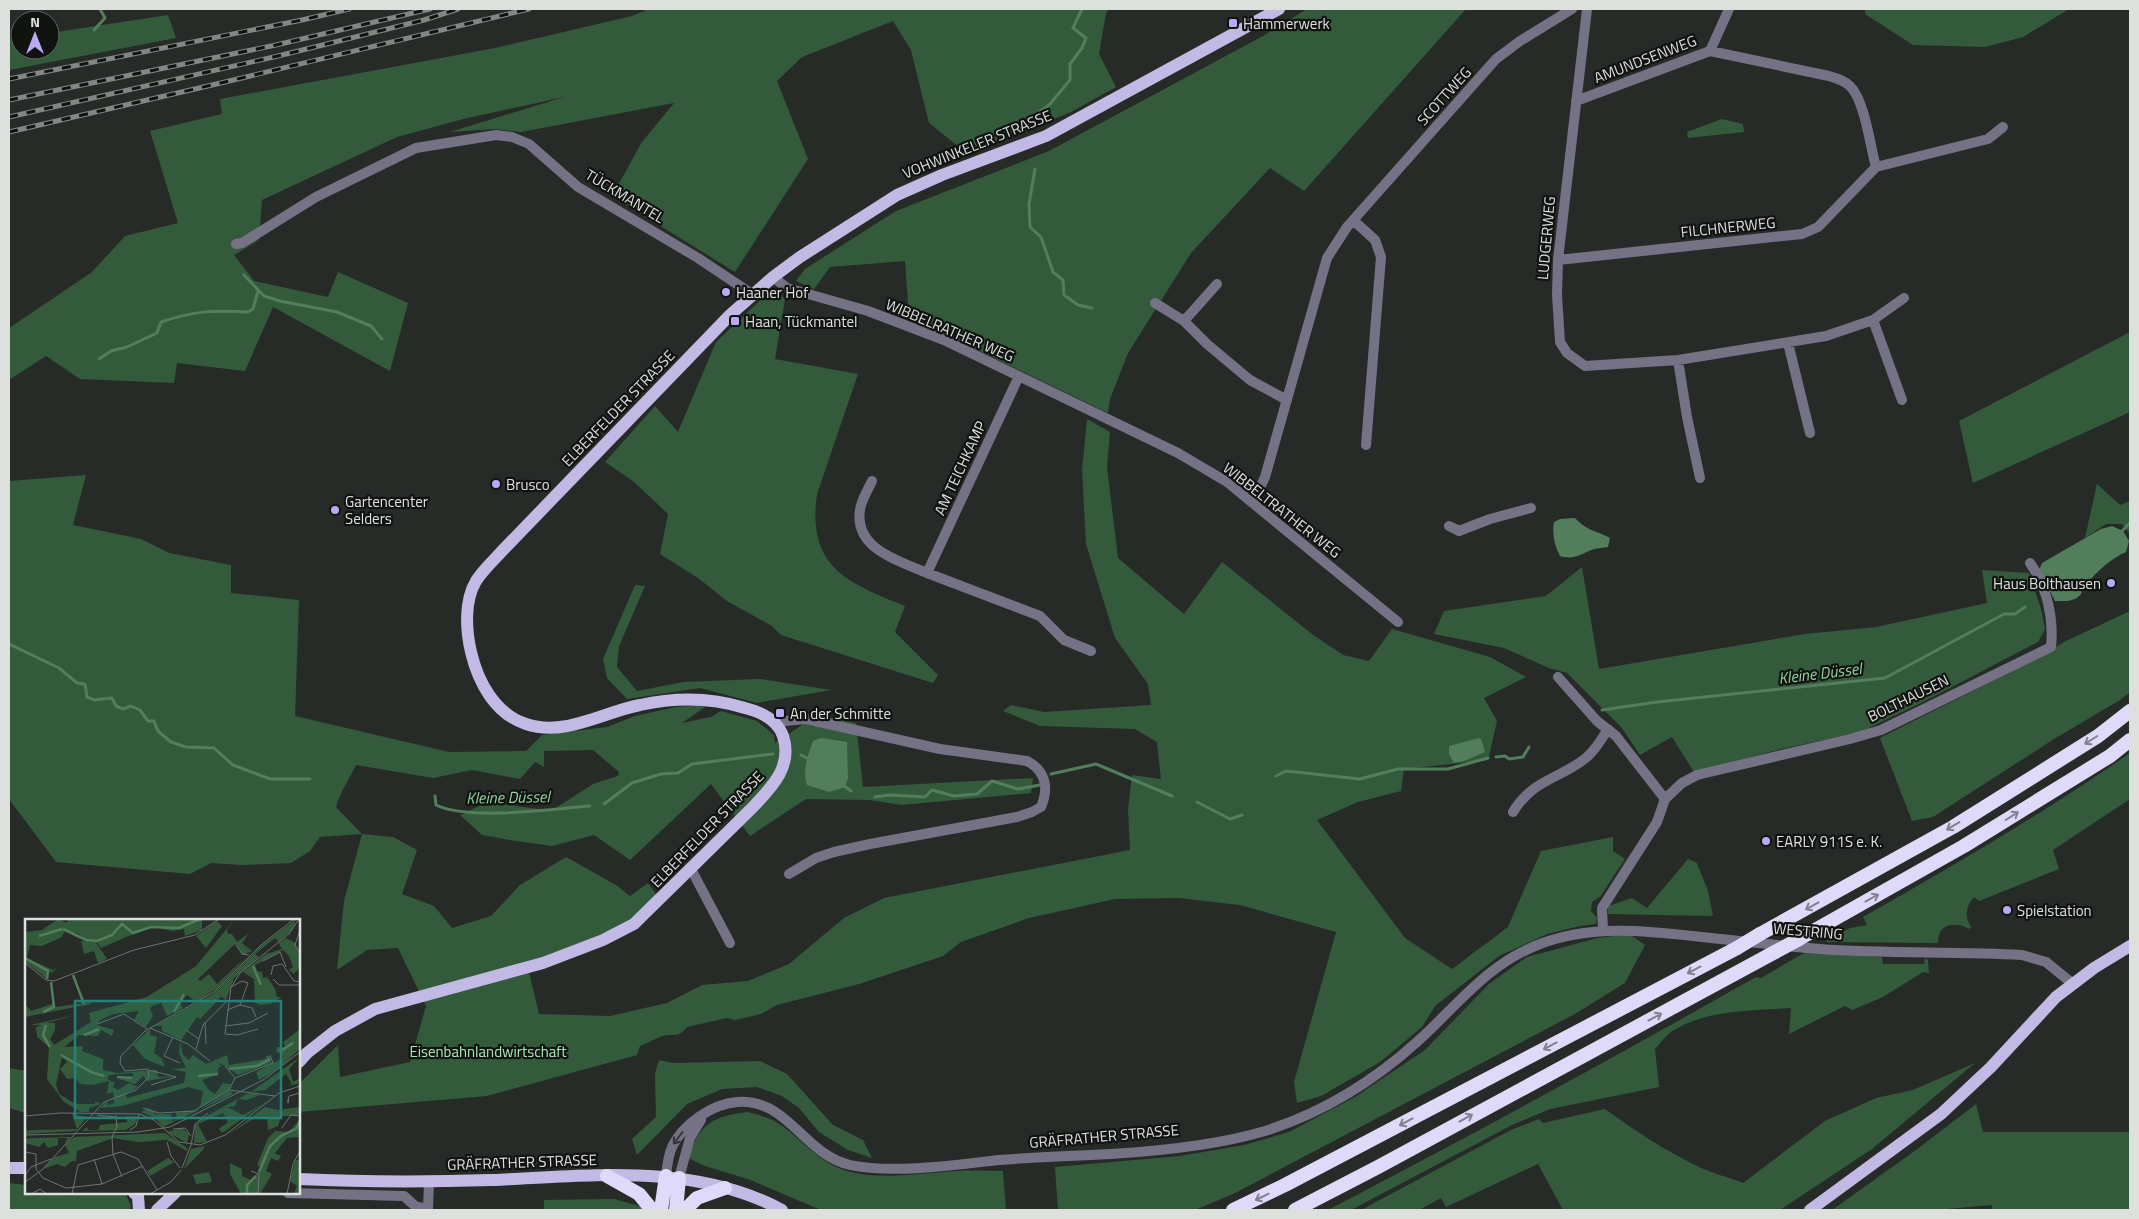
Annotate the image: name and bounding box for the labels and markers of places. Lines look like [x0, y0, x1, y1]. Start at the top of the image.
place label: Hammerwerk [1243, 12, 1330, 35]
marker: Hammerwerk [1227, 17, 1239, 29]
place label: Haaner Hof [736, 281, 808, 304]
marker: Haaner Hof [720, 286, 732, 298]
place label: Haan, Tückmantel [745, 310, 858, 333]
marker: Haan, Tückmantel [729, 315, 741, 327]
place label: Brusco [506, 473, 550, 496]
marker: Brusco [490, 478, 502, 490]
place label: Gartencenter Selders [345, 490, 428, 530]
marker: Gartencenter Selders [329, 504, 341, 516]
place label: Haus Bolthausen [1993, 572, 2101, 595]
marker: Haus Bolthausen [2105, 577, 2117, 589]
place label: An der Schmitte [790, 702, 891, 725]
marker: An der Schmitte [774, 707, 786, 719]
place label: EARLY 911S e. K. [1776, 830, 1882, 853]
marker: EARLY 911S e. K. [1760, 835, 1772, 847]
place label: Spielstation [2017, 899, 2092, 922]
marker: Spielstation [2001, 904, 2013, 916]

